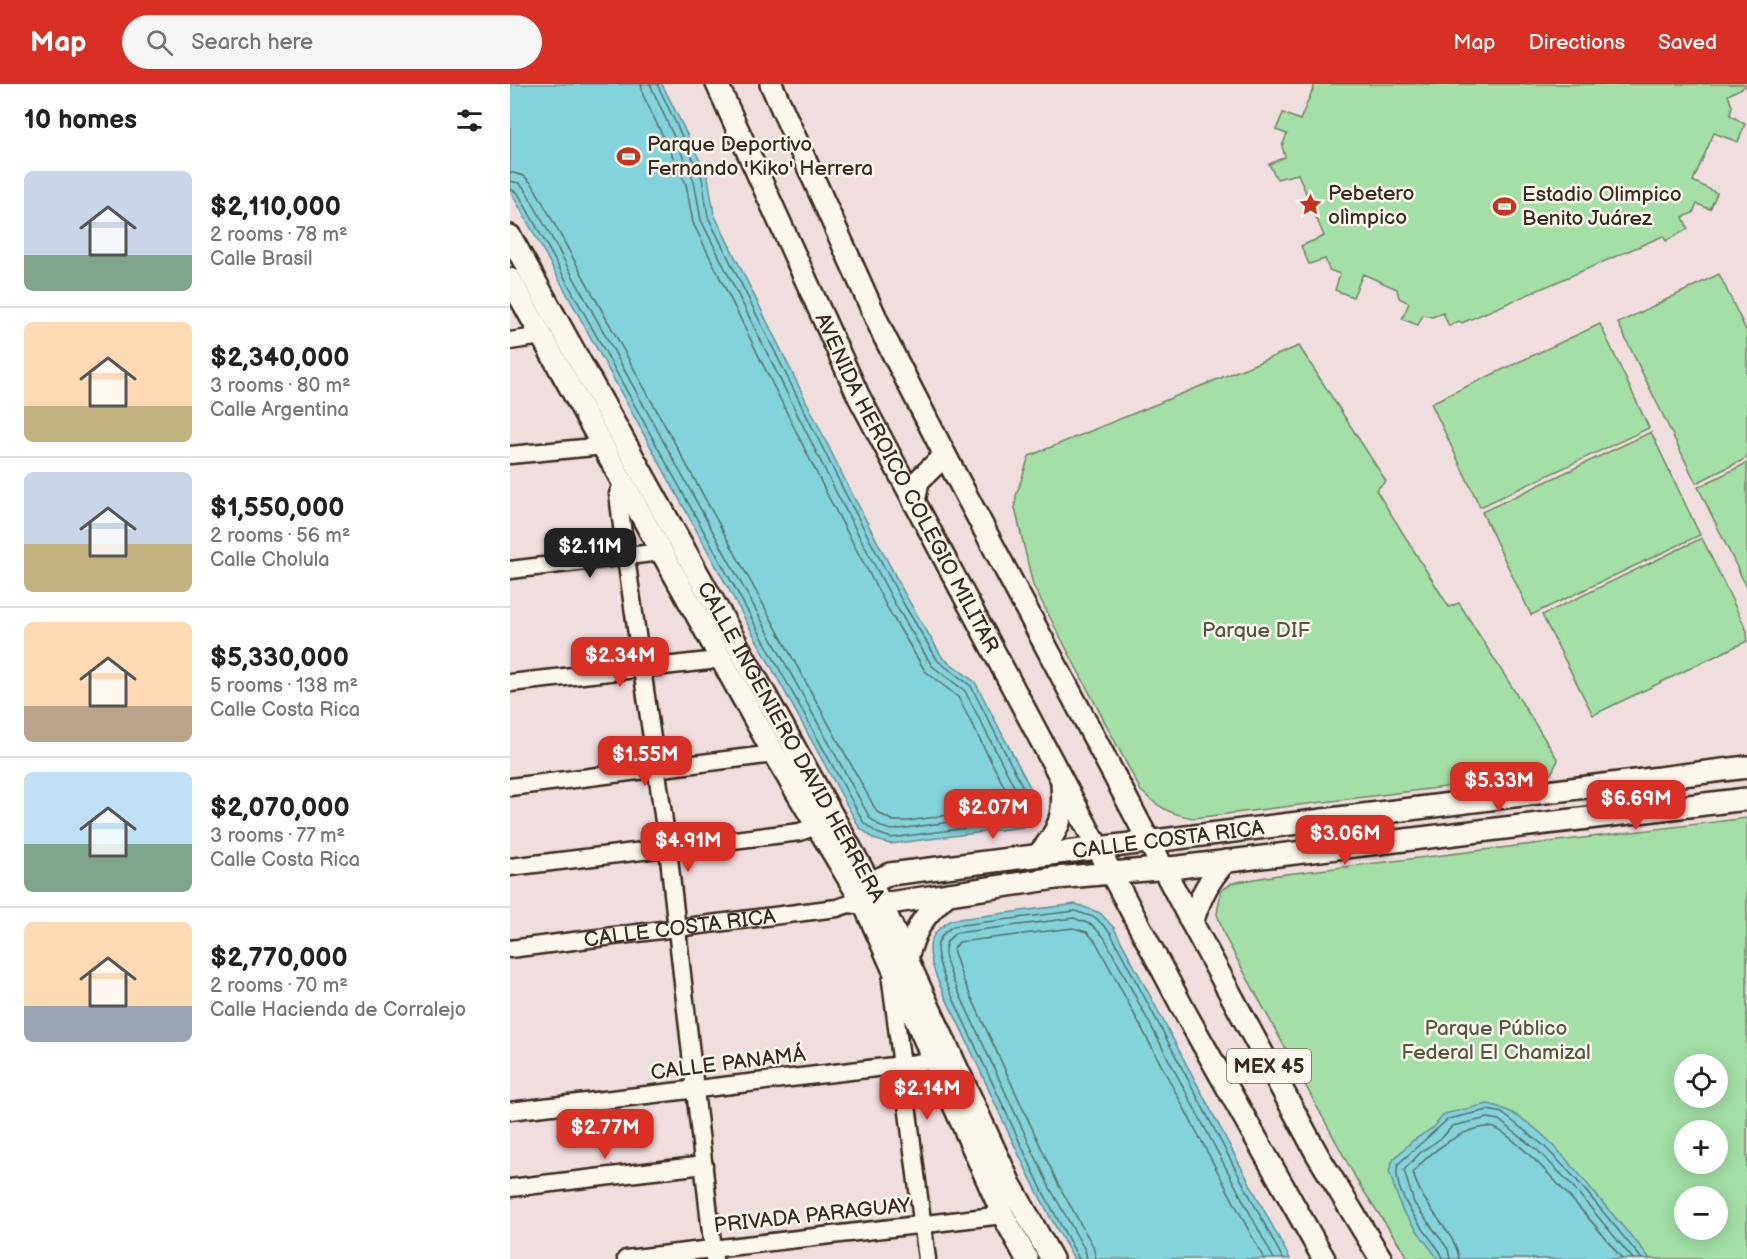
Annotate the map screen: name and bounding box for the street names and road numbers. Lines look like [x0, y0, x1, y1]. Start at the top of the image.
street label: AVENIDA HEROICO COLEGIO MILITAR [810, 309, 1004, 657]
street label: CALLE INGENIERO DAVID HERRERA [692, 578, 890, 907]
street label: CALLE COSTA RICA [1071, 815, 1266, 864]
street label: CALLE COSTA RICA [582, 904, 777, 953]
street label: CALLE PANAMÁ [649, 1042, 807, 1085]
road number: MEX 45 [1227, 1049, 1311, 1083]
street label: PRIVADA PARAGUAY [713, 1193, 912, 1238]

